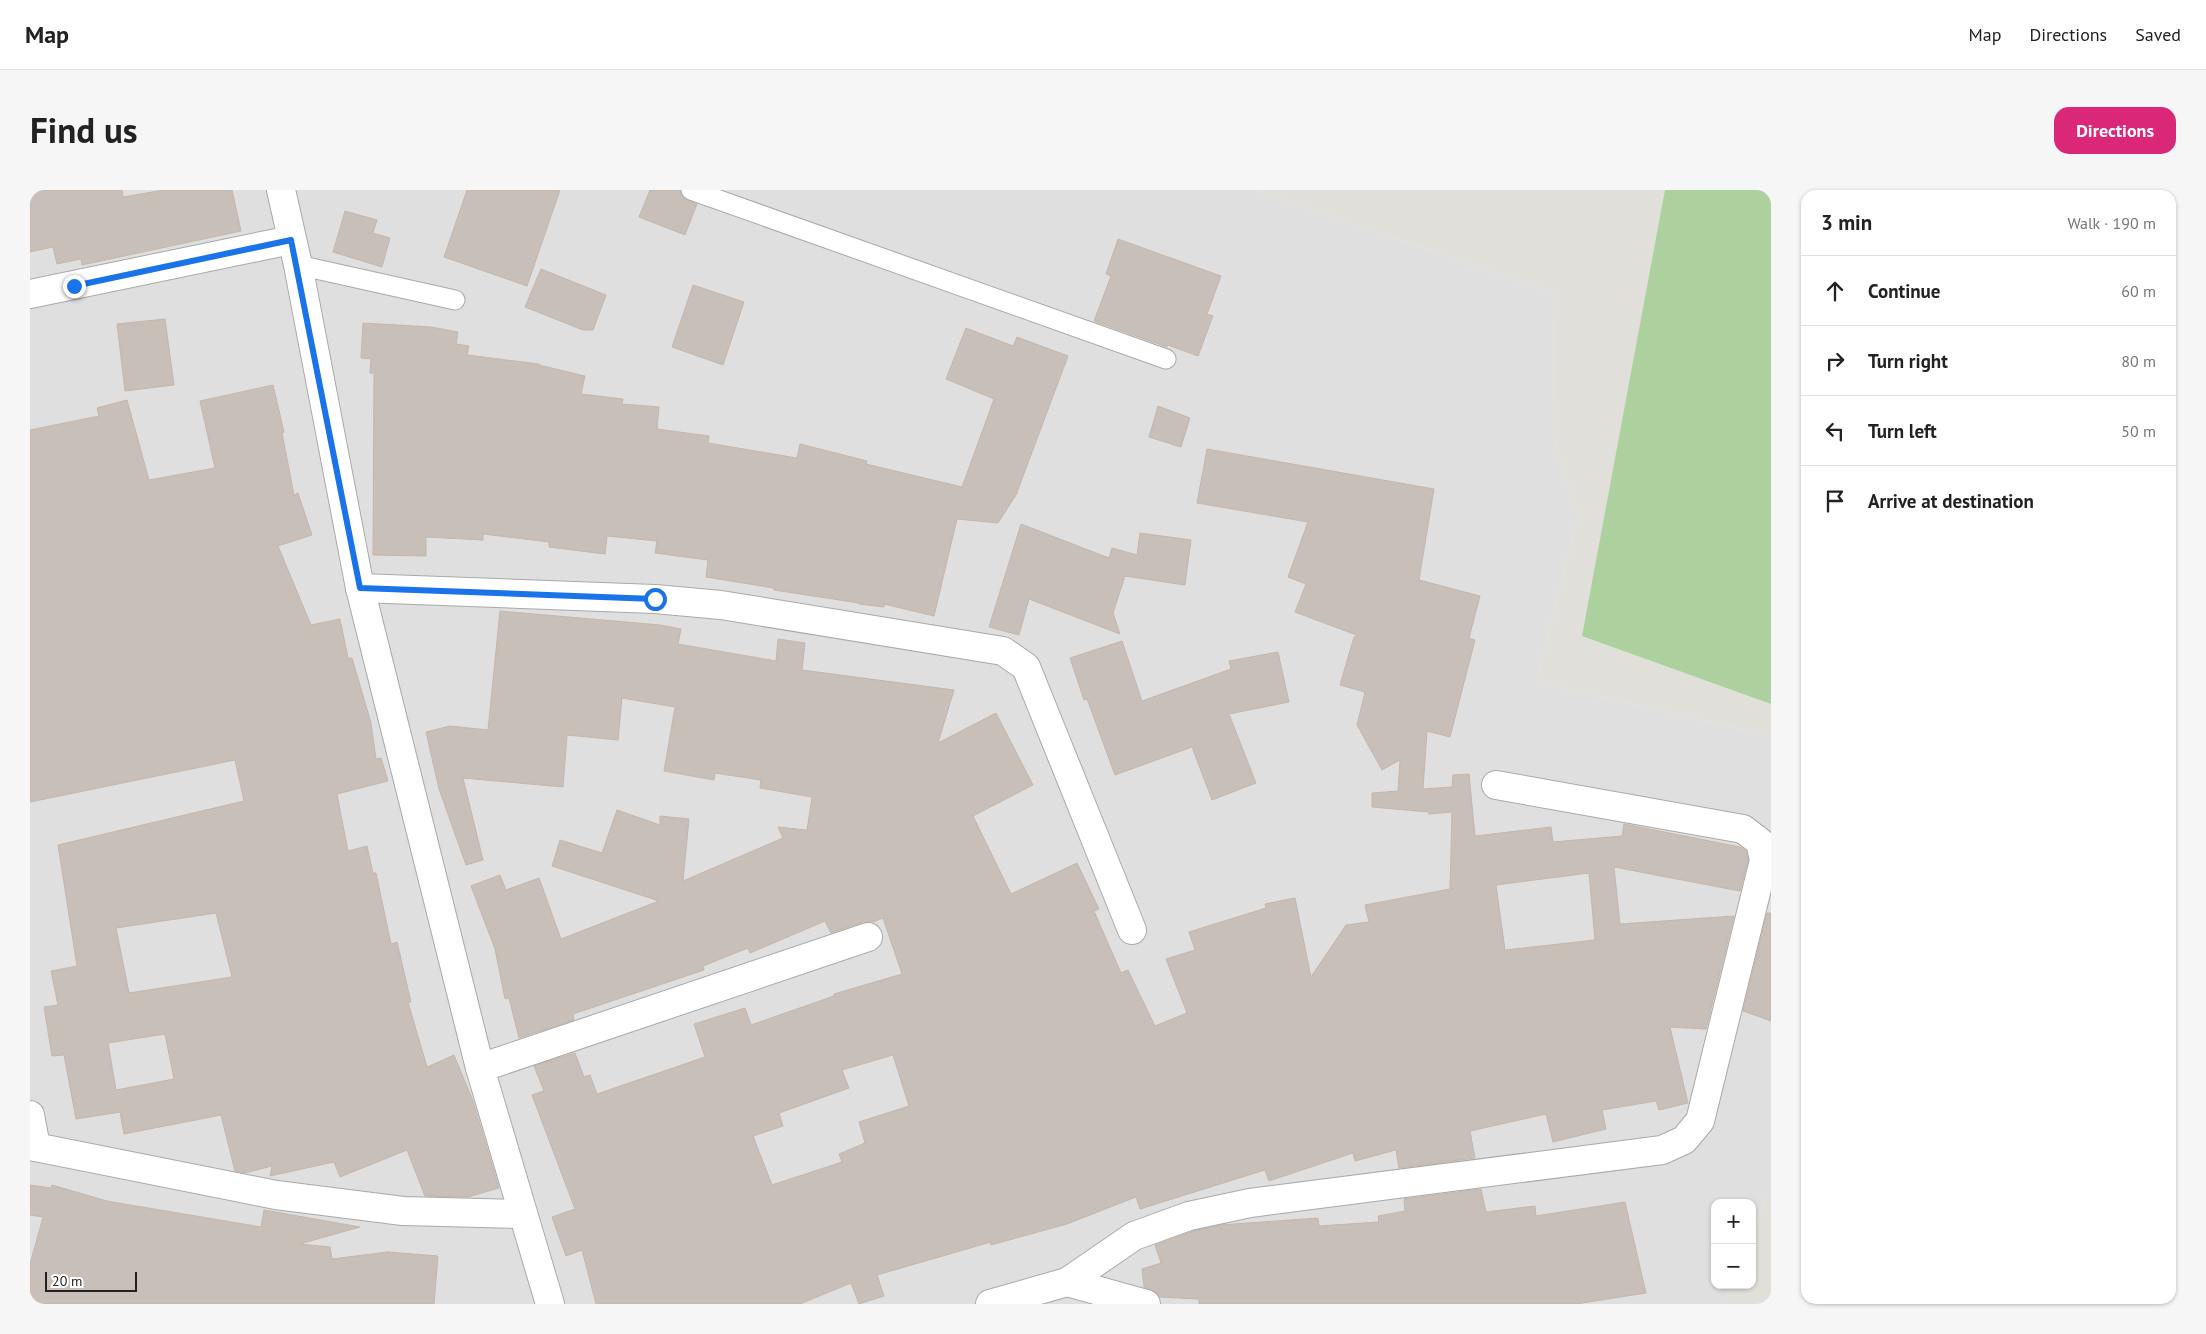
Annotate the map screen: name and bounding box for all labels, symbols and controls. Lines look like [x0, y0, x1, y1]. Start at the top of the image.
text: Map [25, 19, 69, 50]
text: Map [1969, 23, 2001, 46]
text: Directions [2029, 23, 2107, 46]
text: Saved [2135, 23, 2181, 46]
text: Find us [30, 107, 138, 153]
button: Directions [2054, 107, 2176, 154]
text: 3 min [1821, 209, 1872, 236]
text: Walk · 190 m [2067, 213, 2156, 233]
route end [63, 275, 86, 298]
icon: ahead [1821, 277, 1849, 305]
text: Continue [1868, 279, 1940, 303]
text: 60 m [2121, 281, 2156, 301]
icon: right [1821, 347, 1849, 375]
text: Turn right [1868, 349, 1948, 373]
text: 80 m [2121, 351, 2156, 371]
icon: left [1821, 417, 1849, 445]
text: Turn left [1868, 419, 1937, 443]
text: 50 m [2121, 421, 2156, 441]
icon: arrive [1821, 487, 1849, 515]
text: Arrive at destination [1868, 489, 2034, 513]
route start [644, 588, 667, 611]
map controls [1711, 1199, 1756, 1289]
button: + [1711, 1199, 1756, 1244]
button: − [1711, 1244, 1756, 1289]
scale bar [45, 1269, 138, 1292]
text: 20 m [52, 1272, 82, 1290]

